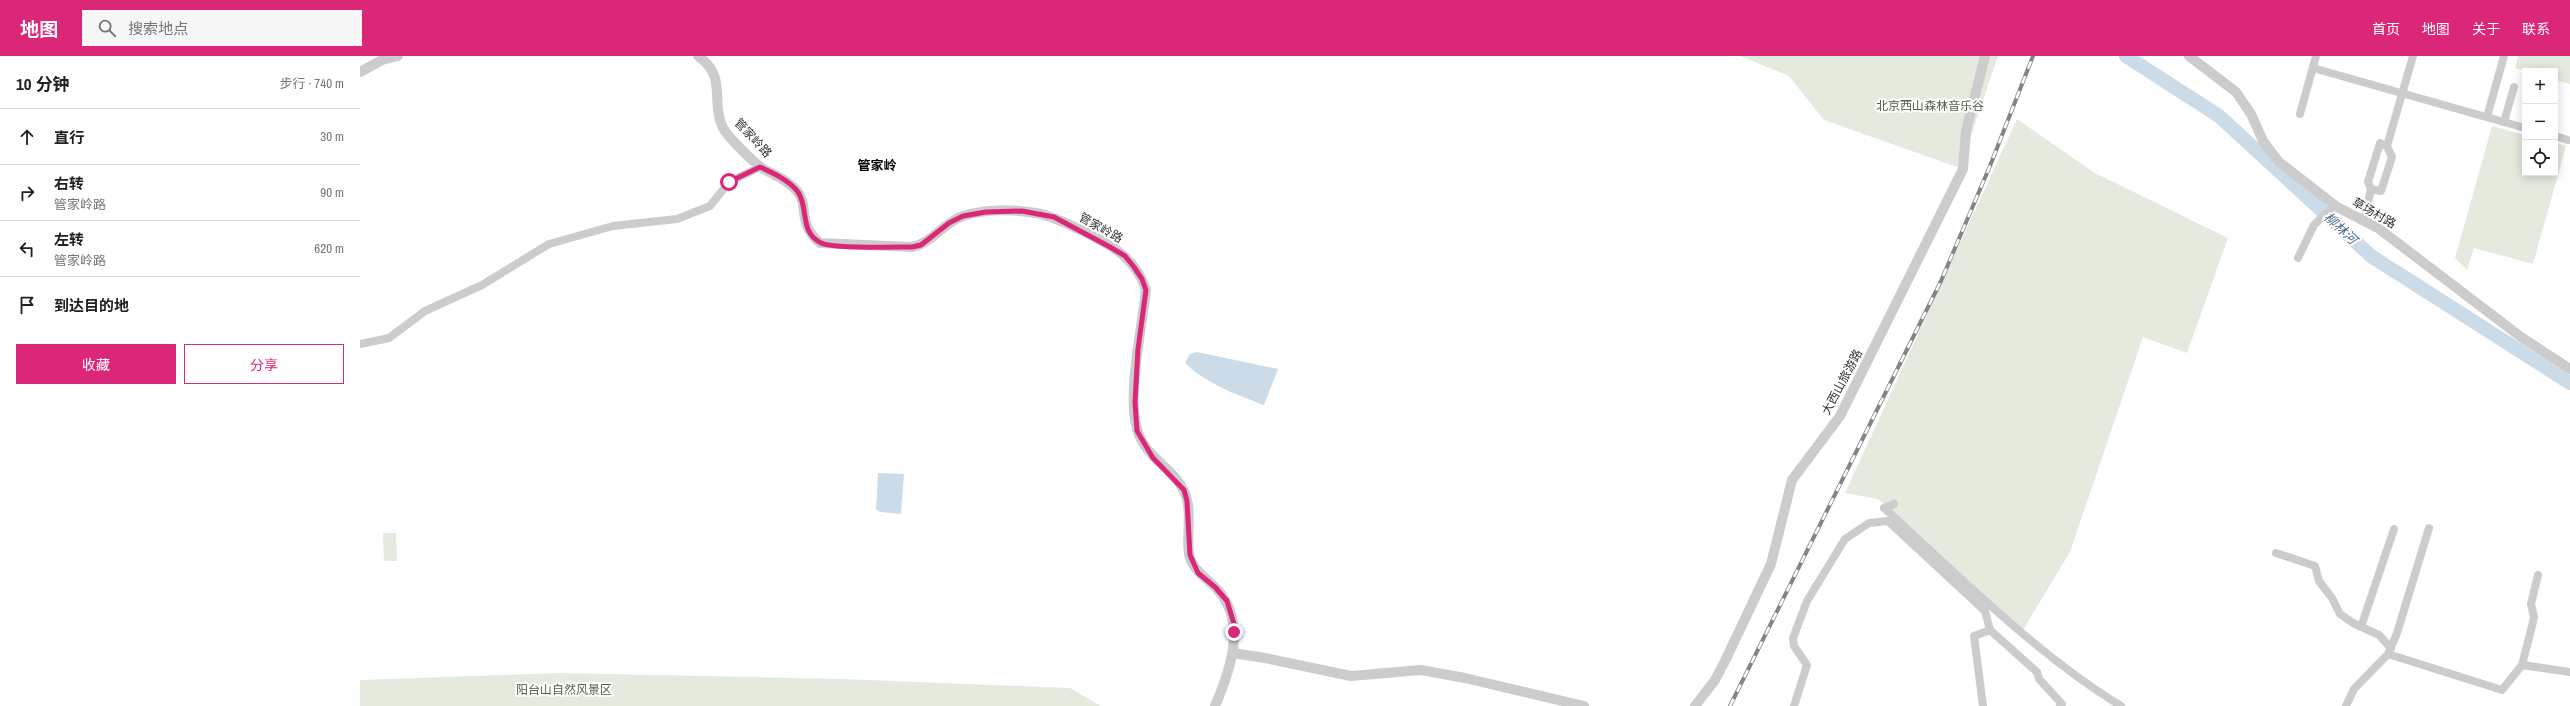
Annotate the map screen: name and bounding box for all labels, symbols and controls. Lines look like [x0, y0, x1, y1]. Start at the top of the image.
search box [82, 10, 362, 46]
text: 地图 [20, 16, 58, 42]
icon: search [96, 17, 118, 39]
text: 搜索地点 [128, 18, 188, 39]
text: 首页 [2372, 20, 2400, 38]
text: 地图 [2422, 20, 2450, 38]
text: 关于 [2472, 20, 2500, 38]
text: 联系 [2522, 20, 2550, 38]
map controls [2522, 68, 2558, 176]
button: + [2522, 68, 2558, 104]
text: 10 分钟 [16, 72, 69, 95]
text: 步行 · 740 m [279, 75, 344, 92]
park label: 北京西山森林音乐谷 [1876, 98, 1984, 114]
button: − [2522, 104, 2558, 140]
street label: 管家岭路 [731, 115, 775, 161]
icon: ahead [16, 126, 38, 148]
text: 直行 [54, 127, 84, 148]
text: 30 m [320, 128, 344, 145]
button: locate [2522, 140, 2558, 176]
district label: 管家岭 [857, 157, 897, 174]
text: 右转 [54, 173, 84, 194]
route start [720, 173, 738, 191]
icon: right [16, 182, 38, 204]
text: 90 m [320, 184, 344, 201]
street label: 草场村路 [2349, 194, 2399, 232]
text: 管家岭路 [54, 196, 106, 213]
street label: 管家岭路 [1076, 209, 1126, 247]
water label: 柳林河 [2321, 209, 2363, 250]
text: 左转 [54, 229, 84, 250]
icon: left [16, 238, 38, 260]
text: 620 m [314, 240, 344, 257]
text: 管家岭路 [54, 252, 106, 269]
icon: arrive [16, 294, 38, 316]
text: 到达目的地 [54, 295, 129, 316]
button: 收藏 [16, 344, 176, 384]
button: 分享 [184, 344, 344, 384]
street label: 大西山旅游路 [1818, 346, 1866, 418]
route end [1225, 623, 1243, 641]
park label: 阳台山自然风景区 [516, 682, 612, 698]

